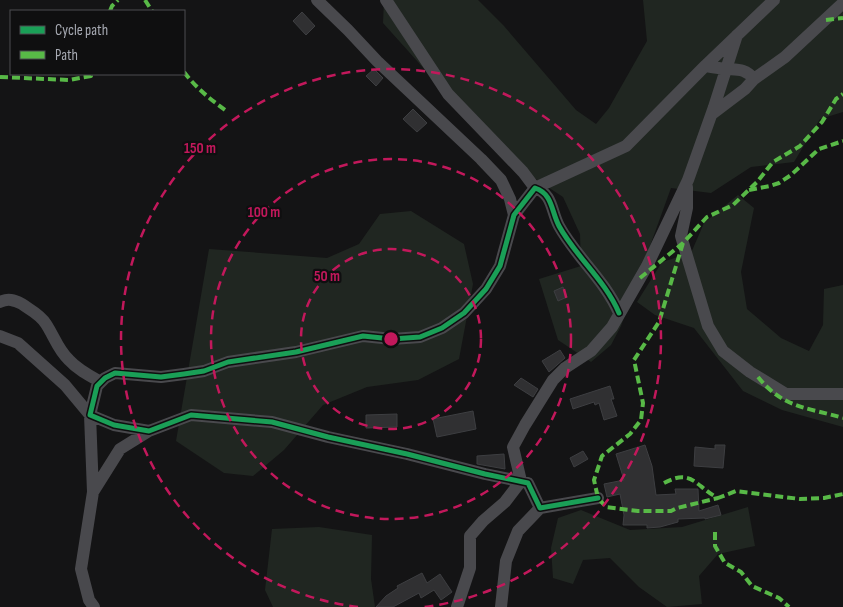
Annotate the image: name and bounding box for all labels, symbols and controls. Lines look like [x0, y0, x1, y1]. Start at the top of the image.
legend [10, 10, 185, 75]
text: Cycle path [55, 21, 108, 40]
text: Path [55, 46, 78, 65]
text: 150 m [184, 139, 216, 158]
text: 100 m [248, 203, 280, 222]
text: 50 m [314, 267, 340, 286]
centre of rings [382, 330, 400, 348]

